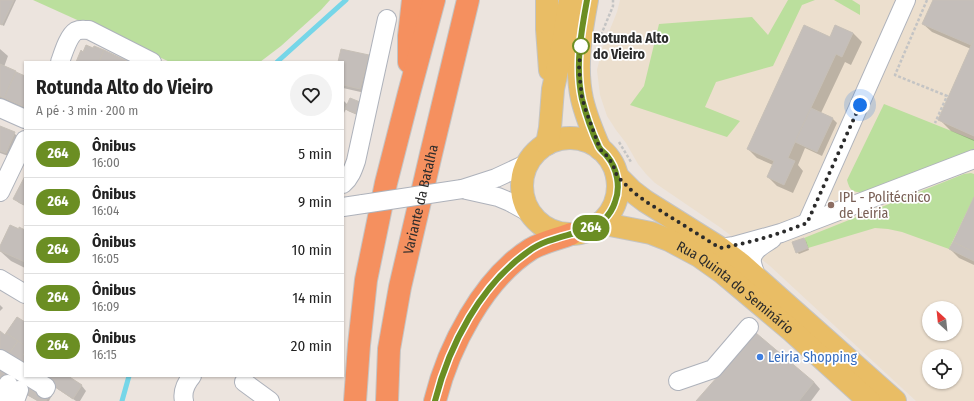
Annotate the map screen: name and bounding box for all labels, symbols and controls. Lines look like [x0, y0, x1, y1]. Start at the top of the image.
place label: Rotunda Alto do Vieiro [593, 30, 669, 63]
marker: Rotunda Alto do Vieiro [572, 37, 590, 55]
button: heart [290, 74, 332, 116]
text: Rotunda Alto do Vieiro [36, 76, 213, 99]
your location [850, 95, 870, 115]
text: A pé · 3 min · 200 m [36, 103, 138, 118]
text: Ônibus [92, 137, 136, 155]
street label: Variante da Batalha [400, 143, 442, 256]
text: 264 [48, 145, 69, 162]
text: 5 min [298, 145, 332, 163]
text: 16:00 [92, 155, 120, 170]
text: Ônibus [92, 185, 136, 203]
place label: IPL - Politécnico de Leiria [839, 189, 931, 222]
text: 264 [48, 193, 69, 210]
text: 9 min [298, 193, 332, 211]
marker: IPL - Politécnico de Leiria [826, 200, 836, 210]
text: 16:04 [92, 203, 119, 218]
line badge: 264 [568, 215, 614, 241]
text: 264 [581, 219, 602, 236]
text: Ônibus [92, 233, 136, 251]
street label: Rua Quinta do Seminário [674, 238, 797, 338]
text: 264 [48, 241, 69, 258]
text: 10 min [292, 241, 332, 259]
text: 16:05 [92, 251, 119, 266]
text: Ônibus [92, 281, 136, 299]
text: 264 [48, 289, 69, 306]
text: 14 min [292, 289, 332, 307]
text: 16:09 [92, 299, 119, 314]
north arrow [922, 301, 962, 341]
map controls [922, 301, 962, 389]
text: Ônibus [92, 329, 136, 347]
text: 264 [48, 337, 69, 354]
text: 20 min [291, 337, 332, 355]
text: 16:15 [92, 347, 117, 362]
place label: Leiria Shopping [768, 349, 857, 366]
button: locate [922, 349, 962, 389]
marker: Leiria Shopping [755, 352, 765, 362]

